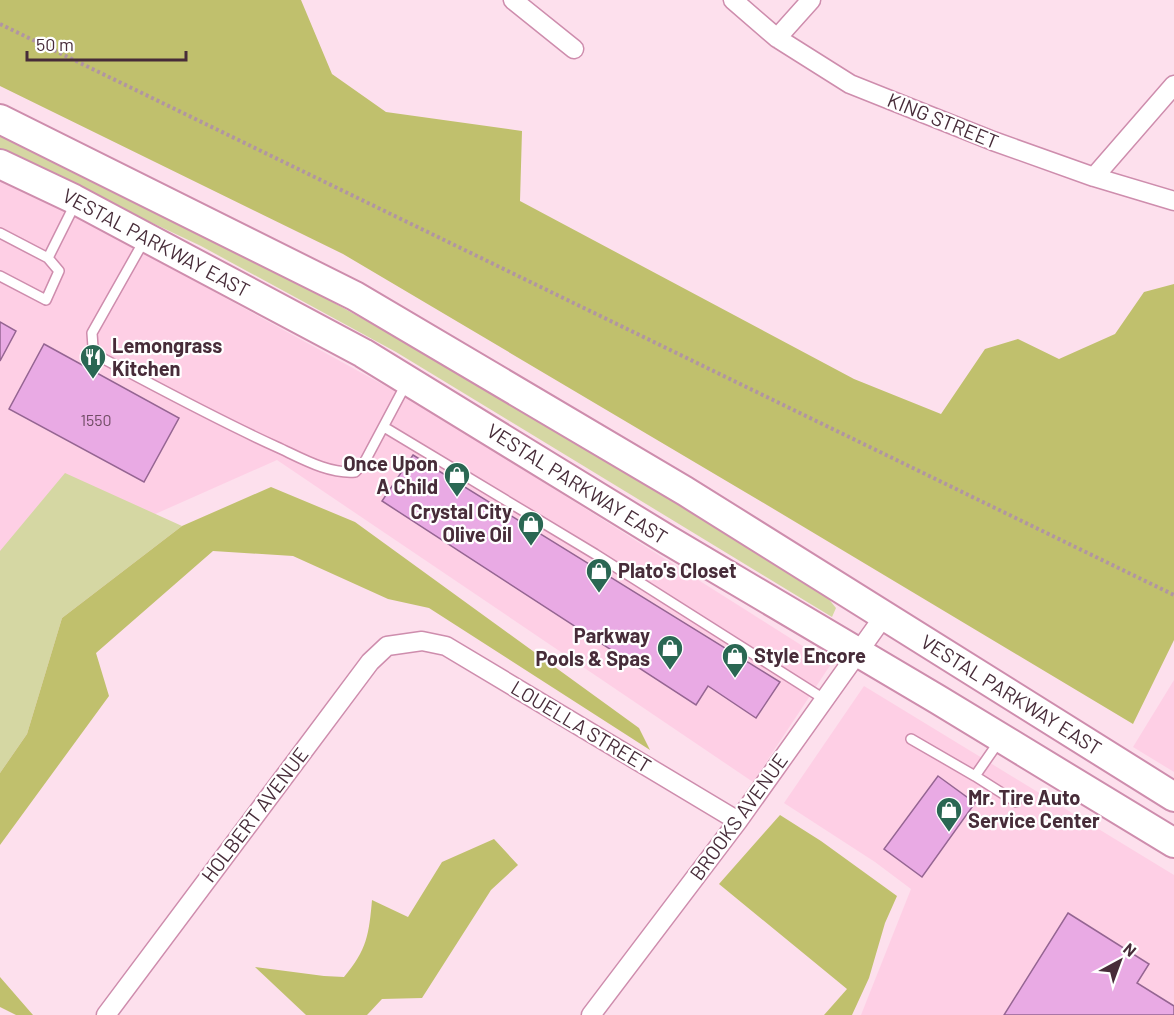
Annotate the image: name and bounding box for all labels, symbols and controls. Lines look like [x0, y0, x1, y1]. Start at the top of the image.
scale bar [27, 24, 186, 62]
text: 50 m [36, 33, 74, 55]
street label: KING STREET [884, 87, 1002, 153]
street label: VESTAL PARKWAY EAST [59, 183, 254, 302]
place label: Lemongrass Kitchen [112, 333, 222, 380]
restaurant icon: Lemongrass Kitchen [78, 342, 108, 380]
house number: 1550 [80, 410, 112, 429]
street label: VESTAL PARKWAY EAST [483, 418, 672, 549]
place label: Once Upon A Child [343, 451, 438, 498]
shop icon: Once Upon A Child [442, 460, 472, 498]
place label: Crystal City Olive Oil [411, 499, 512, 546]
shop icon: Crystal City Olive Oil [516, 509, 546, 547]
shop icon: Plato's Closet [584, 556, 614, 594]
place label: Plato's Closet [618, 558, 737, 582]
place label: Parkway Pools & Spas [535, 623, 650, 670]
street label: VESTAL PARKWAY EAST [917, 629, 1106, 760]
shop icon: Parkway Pools & Spas [655, 633, 685, 671]
shop icon: Style Encore [720, 641, 750, 679]
place label: Style Encore [754, 643, 866, 667]
street label: LOUELLA STREET [507, 675, 656, 777]
street label: HOLBERT AVENUE [196, 742, 313, 887]
street label: BROOKS AVENUE [684, 748, 792, 884]
place label: Mr. Tire Auto Service Center [968, 785, 1100, 832]
shop icon: Mr. Tire Auto Service Center [934, 795, 964, 833]
north arrow [1090, 931, 1150, 991]
text: N [1120, 939, 1140, 960]

